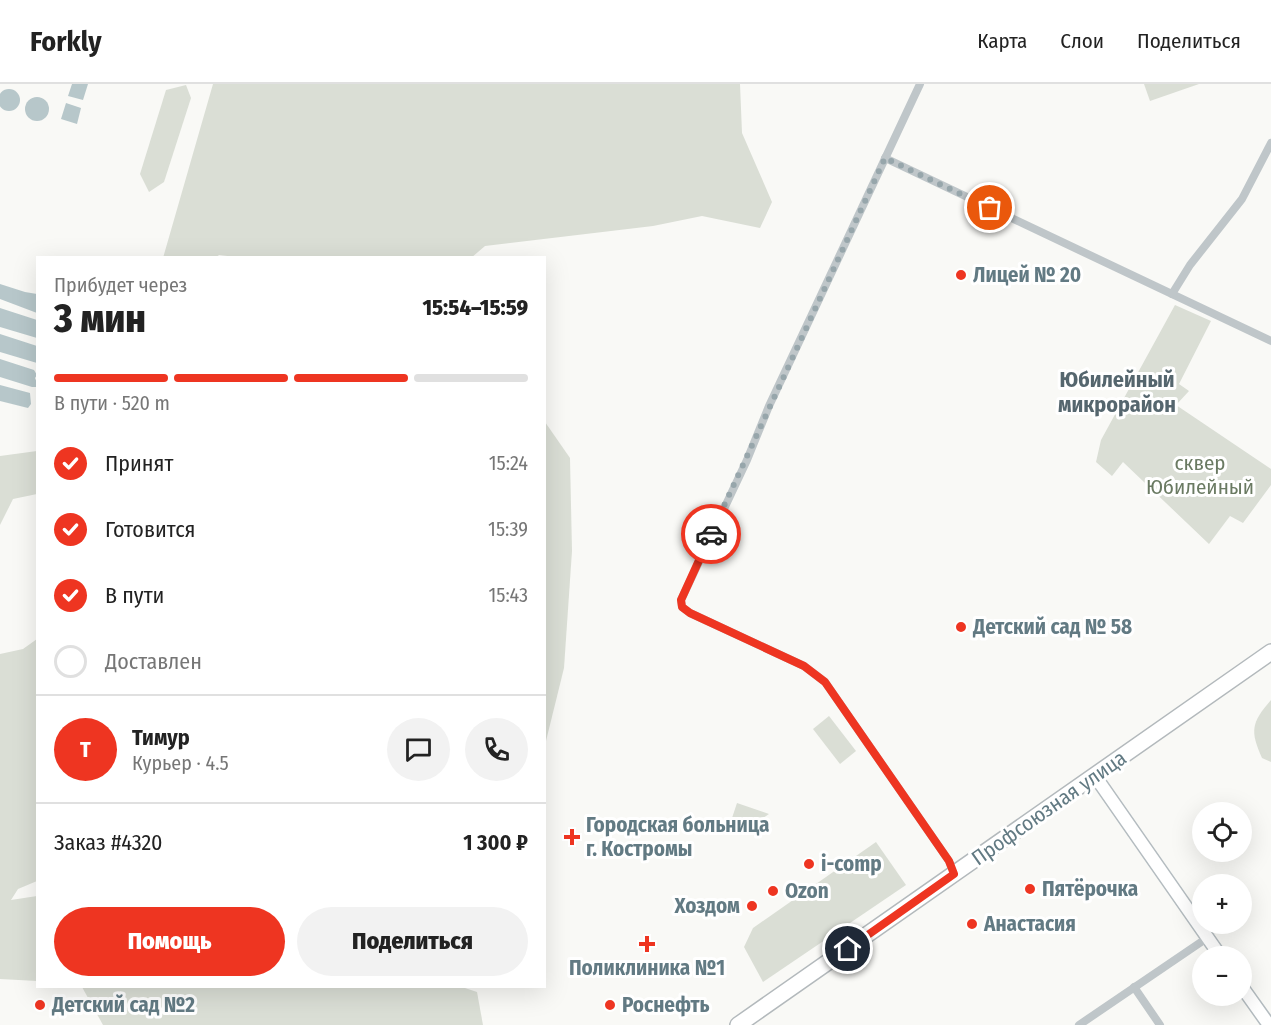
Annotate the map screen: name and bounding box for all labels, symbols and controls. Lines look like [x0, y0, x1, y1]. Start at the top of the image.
text: Forkly [30, 25, 102, 58]
text: Карта [977, 28, 1027, 54]
text: Слои [1060, 28, 1104, 54]
text: Поделиться [1137, 28, 1241, 54]
pin [964, 182, 1015, 233]
icon: bag [973, 191, 1006, 224]
place label: Лицей № 20 [973, 262, 1081, 288]
marker: Лицей № 20 [954, 268, 968, 282]
text: Прибудет через [54, 273, 187, 297]
text: 15:54–15:59 [423, 294, 528, 321]
text: 3 мин [54, 296, 146, 342]
district label: Юбилейный микрорайон [1058, 366, 1176, 418]
text: В пути · 520 m [54, 391, 170, 415]
icon: check [54, 447, 87, 480]
text: Принят [105, 450, 173, 477]
park label: сквер Юбилейный [1146, 450, 1254, 500]
text: 15:24 [489, 451, 528, 475]
courier [681, 504, 741, 564]
icon: check [54, 513, 87, 546]
text: Готовится [105, 516, 196, 543]
text: 15:39 [488, 517, 528, 541]
icon: car [695, 518, 728, 551]
icon: check [54, 579, 87, 612]
text: В пути [105, 582, 164, 609]
text: 15:43 [488, 583, 528, 607]
place label: Детский сад № 58 [972, 614, 1132, 640]
marker: Детский сад № 58 [954, 620, 968, 634]
text: Доставлен [105, 648, 202, 675]
button: chat [387, 718, 450, 781]
button: phone [465, 718, 528, 781]
text: Тимур [132, 724, 190, 751]
text: Т [80, 736, 91, 763]
street label: Профсоюзная улица [967, 745, 1131, 871]
text: Курьер · 4.5 [132, 751, 229, 775]
map controls [1192, 802, 1252, 1006]
button: locate [1192, 802, 1252, 862]
place label: Городская больница г. Костромы [586, 812, 770, 862]
marker: Городская больница г. Костромы [563, 828, 581, 846]
text: Заказ #4320 [54, 829, 163, 856]
text: 1 300 ₽ [463, 829, 528, 856]
place label: i-comp [821, 851, 882, 877]
marker: i-comp [802, 857, 816, 871]
button: + [1192, 874, 1252, 934]
place label: Пятёрочка [1042, 876, 1138, 902]
place label: Ozon [785, 878, 829, 904]
marker: Пятёрочка [1023, 882, 1037, 896]
marker: Ozon [766, 884, 780, 898]
place label: Хоздом [674, 893, 740, 919]
marker: Хоздом [745, 899, 759, 913]
button: Помощь [54, 907, 285, 976]
button: Поделиться [297, 907, 528, 976]
place label: Анастасия [983, 911, 1076, 937]
marker: Анастасия [965, 917, 979, 931]
pin [822, 923, 873, 974]
icon: home [831, 932, 864, 965]
marker: Поликлиника №1 [638, 935, 656, 953]
button: − [1192, 946, 1252, 1006]
place label: Поликлиника №1 [569, 955, 725, 981]
place label: Детский сад №2 [51, 992, 195, 1018]
place label: Роснефть [622, 992, 710, 1018]
marker: Детский сад №2 [33, 998, 47, 1012]
marker: Роснефть [603, 998, 617, 1012]

